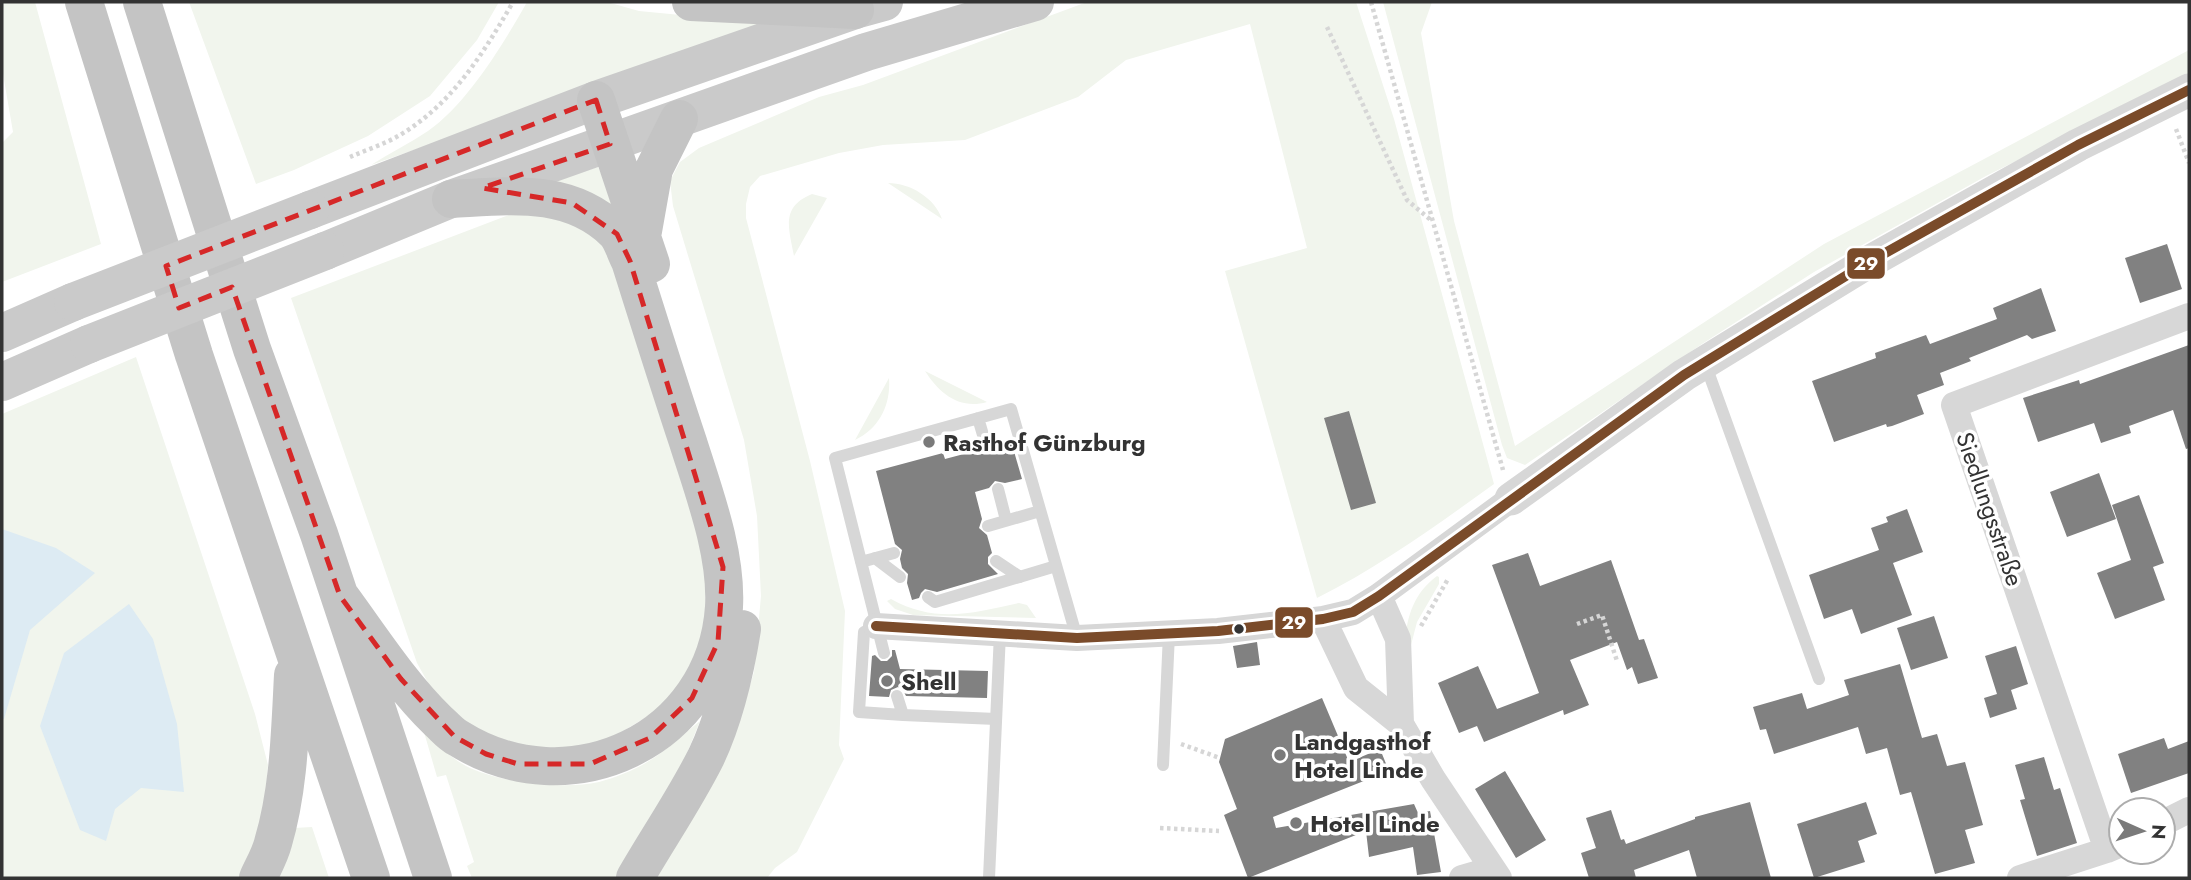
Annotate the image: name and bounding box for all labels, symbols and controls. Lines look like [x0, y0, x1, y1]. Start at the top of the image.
line badge: 29 [1846, 247, 1886, 280]
text: 29 [1853, 250, 1879, 277]
place label: Rasthof Günzburg [943, 425, 1146, 460]
street label: Siedlungsstraße [1947, 427, 2033, 591]
marker: Rasthof Günzburg [921, 434, 937, 450]
line badge: 29 [1274, 606, 1314, 639]
text: 29 [1281, 609, 1307, 636]
unlabelled marker [1232, 622, 1246, 636]
place label: Shell [901, 664, 956, 699]
marker: Shell [879, 673, 895, 689]
place label: Landgasthof Hotel Linde [1294, 724, 1432, 787]
marker: Landgasthof Hotel Linde [1272, 747, 1288, 763]
north arrow [2107, 796, 2177, 866]
place label: Hotel Linde [1310, 806, 1440, 841]
marker: Hotel Linde [1288, 815, 1304, 831]
text: N [2145, 824, 2172, 840]

